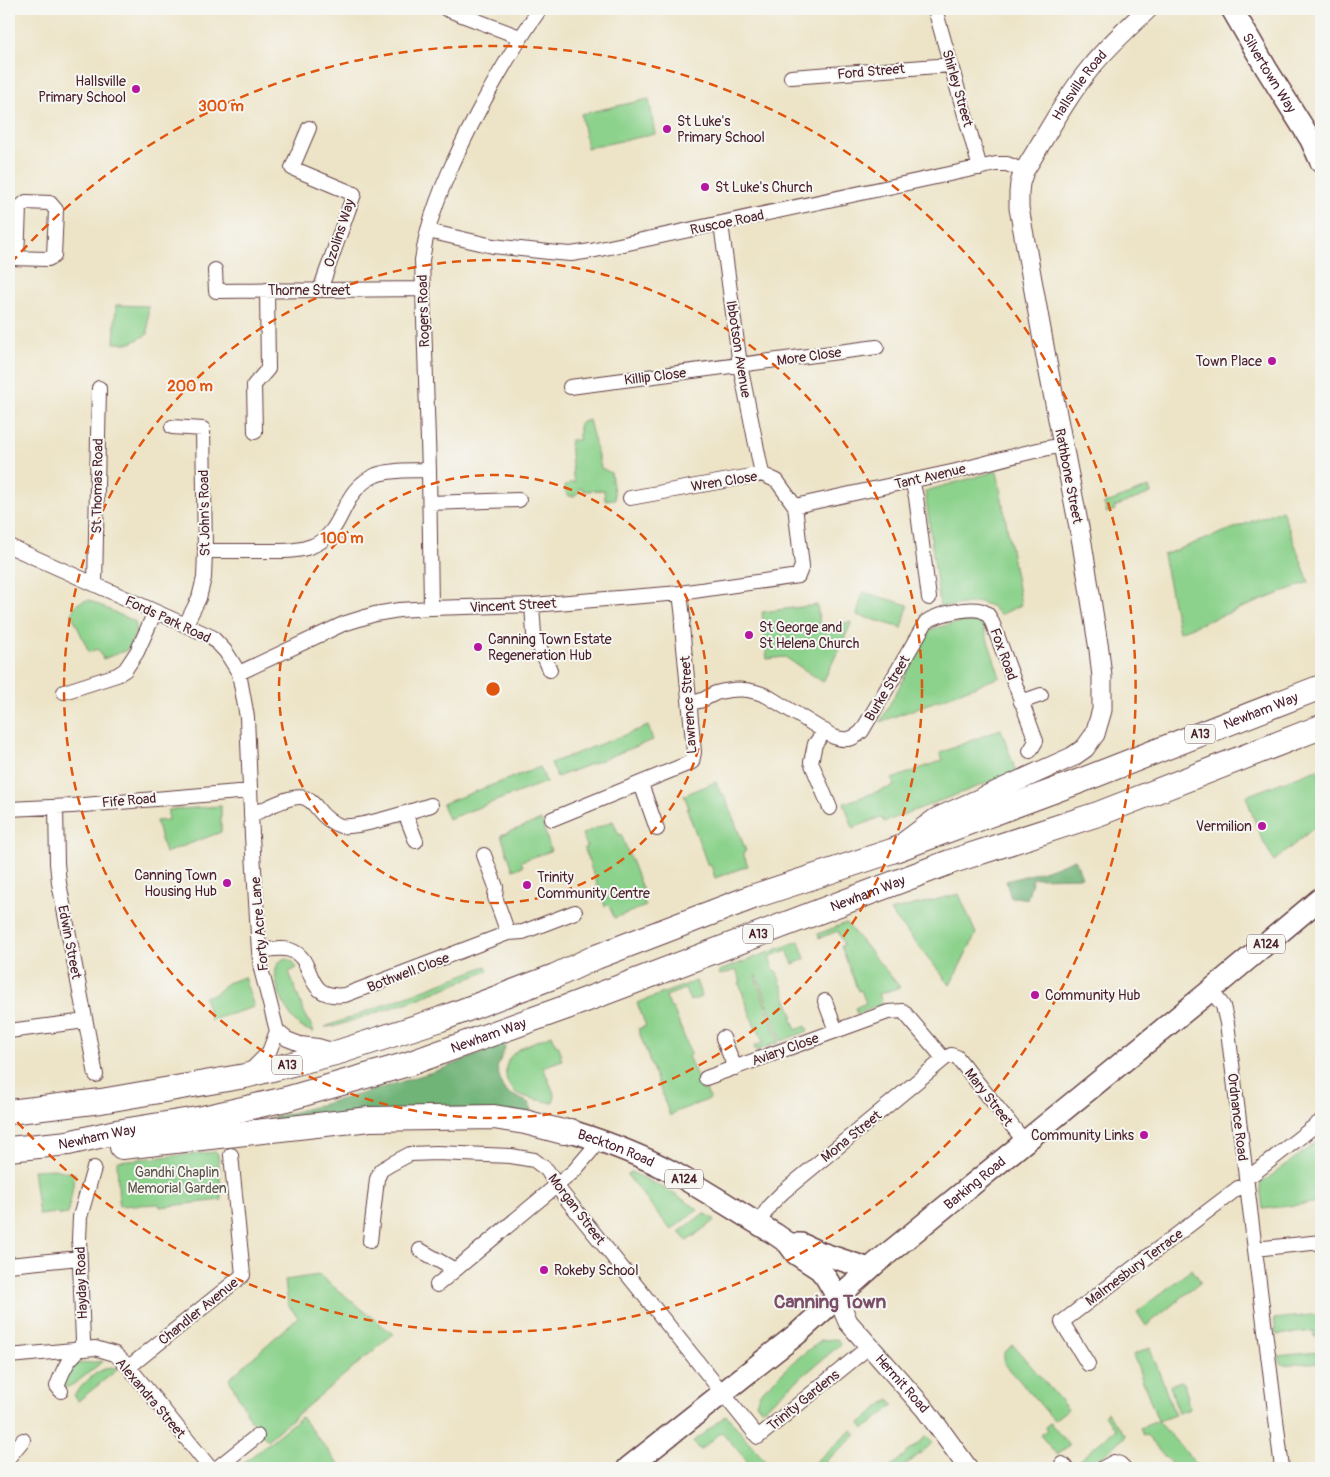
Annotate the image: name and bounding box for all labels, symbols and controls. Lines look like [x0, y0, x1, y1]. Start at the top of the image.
street label: Silvertown Way [1239, 30, 1300, 116]
street label: Hallsville Road [1049, 47, 1111, 124]
street label: Shirley Street [938, 48, 977, 129]
street label: Ford Street [837, 60, 906, 83]
place label: Hallsville Primary School [38, 73, 126, 106]
marker: Hallsville Primary School [130, 83, 142, 95]
text: 300 m [198, 97, 244, 116]
place label: St Luke's Primary School [677, 113, 765, 146]
marker: St Luke's Primary School [661, 123, 673, 135]
place label: St Luke's Church [715, 179, 813, 196]
marker: St Luke's Church [699, 181, 711, 193]
street label: Ozolins Way [320, 197, 358, 269]
street label: Ruscoe Road [689, 206, 766, 239]
street label: Rogers Road [414, 274, 433, 348]
street label: Thorne Street [268, 282, 351, 299]
street label: Ibbotson Avenue [722, 299, 755, 399]
street label: More Close [776, 344, 842, 369]
place label: Town Place [1195, 353, 1262, 370]
marker: Town Place [1266, 355, 1278, 367]
street label: Killip Close [623, 364, 687, 389]
text: 200 m [167, 377, 213, 396]
street label: Rathbone Street [1051, 427, 1086, 525]
street label: St Thomas Road [88, 438, 107, 534]
street label: Tant Avenue [893, 460, 967, 493]
street label: Wren Close [690, 468, 759, 495]
street label: St John's Road [195, 469, 214, 556]
text: 100 m [321, 529, 363, 548]
street label: Fords Park Road [122, 592, 213, 647]
street label: Vincent Street [469, 595, 557, 616]
place label: St George and St Helena Church [759, 619, 859, 652]
street label: Fox Road [986, 626, 1021, 683]
marker: St George and St Helena Church [743, 629, 755, 641]
place label: Canning Town Estate Regeneration Hub [488, 631, 612, 664]
marker: Canning Town Estate Regeneration Hub [472, 641, 484, 653]
street label: Burke Street [861, 652, 914, 724]
street label: Lawrence Street [677, 655, 700, 755]
centre of rings [484, 680, 502, 698]
street label: Newham Way [1221, 689, 1301, 733]
road number: A13 [1185, 724, 1215, 744]
street label: Fife Road [101, 790, 157, 811]
place label: Vermilion [1196, 818, 1252, 835]
marker: Vermilion [1256, 820, 1268, 832]
place label: Canning Town Housing Hub [134, 867, 217, 900]
place label: Trinity Community Centre [537, 869, 650, 902]
street label: Newham Way [828, 872, 908, 916]
street label: Forty Acre Lane [247, 876, 272, 972]
marker: Canning Town Housing Hub [221, 877, 233, 889]
marker: Trinity Community Centre [521, 879, 533, 891]
street label: Edwin Street [54, 904, 85, 981]
road number: A13 [743, 924, 773, 944]
road number: A124 [1247, 934, 1285, 954]
street label: Bothwell Close [365, 949, 452, 996]
place label: Community Hub [1045, 987, 1141, 1004]
marker: Community Hub [1029, 989, 1041, 1001]
street label: Newham Way [448, 1014, 528, 1057]
street label: Aviary Close [749, 1029, 821, 1069]
road number: A13 [272, 1056, 302, 1074]
street label: Mary Street [961, 1065, 1017, 1130]
street label: Ordnance Road [1224, 1072, 1251, 1162]
street label: Mona Street [818, 1107, 885, 1166]
street label: Newham Way [57, 1121, 137, 1153]
street label: Beckton Road [575, 1126, 657, 1171]
place label: Community Links [1031, 1127, 1135, 1144]
marker: Community Links [1138, 1129, 1150, 1141]
street label: Barking Road [941, 1153, 1009, 1213]
park label: Gandhi Chaplin Memorial Garden [127, 1164, 227, 1197]
street label: Morgan Street [544, 1170, 609, 1249]
road number: A124 [665, 1170, 703, 1188]
street label: Malmesbury Terrace [1082, 1225, 1187, 1310]
street label: Hayday Road [72, 1246, 91, 1320]
place label: Rokeby School [554, 1262, 638, 1279]
marker: Rokeby School [538, 1264, 550, 1276]
street label: Chandler Avenue [155, 1274, 242, 1349]
district label: Canning Town [774, 1290, 886, 1314]
street label: Hermit Road [871, 1351, 933, 1417]
street label: Alexandra Street [112, 1355, 189, 1442]
street label: Trinity Gardens [764, 1366, 843, 1435]

